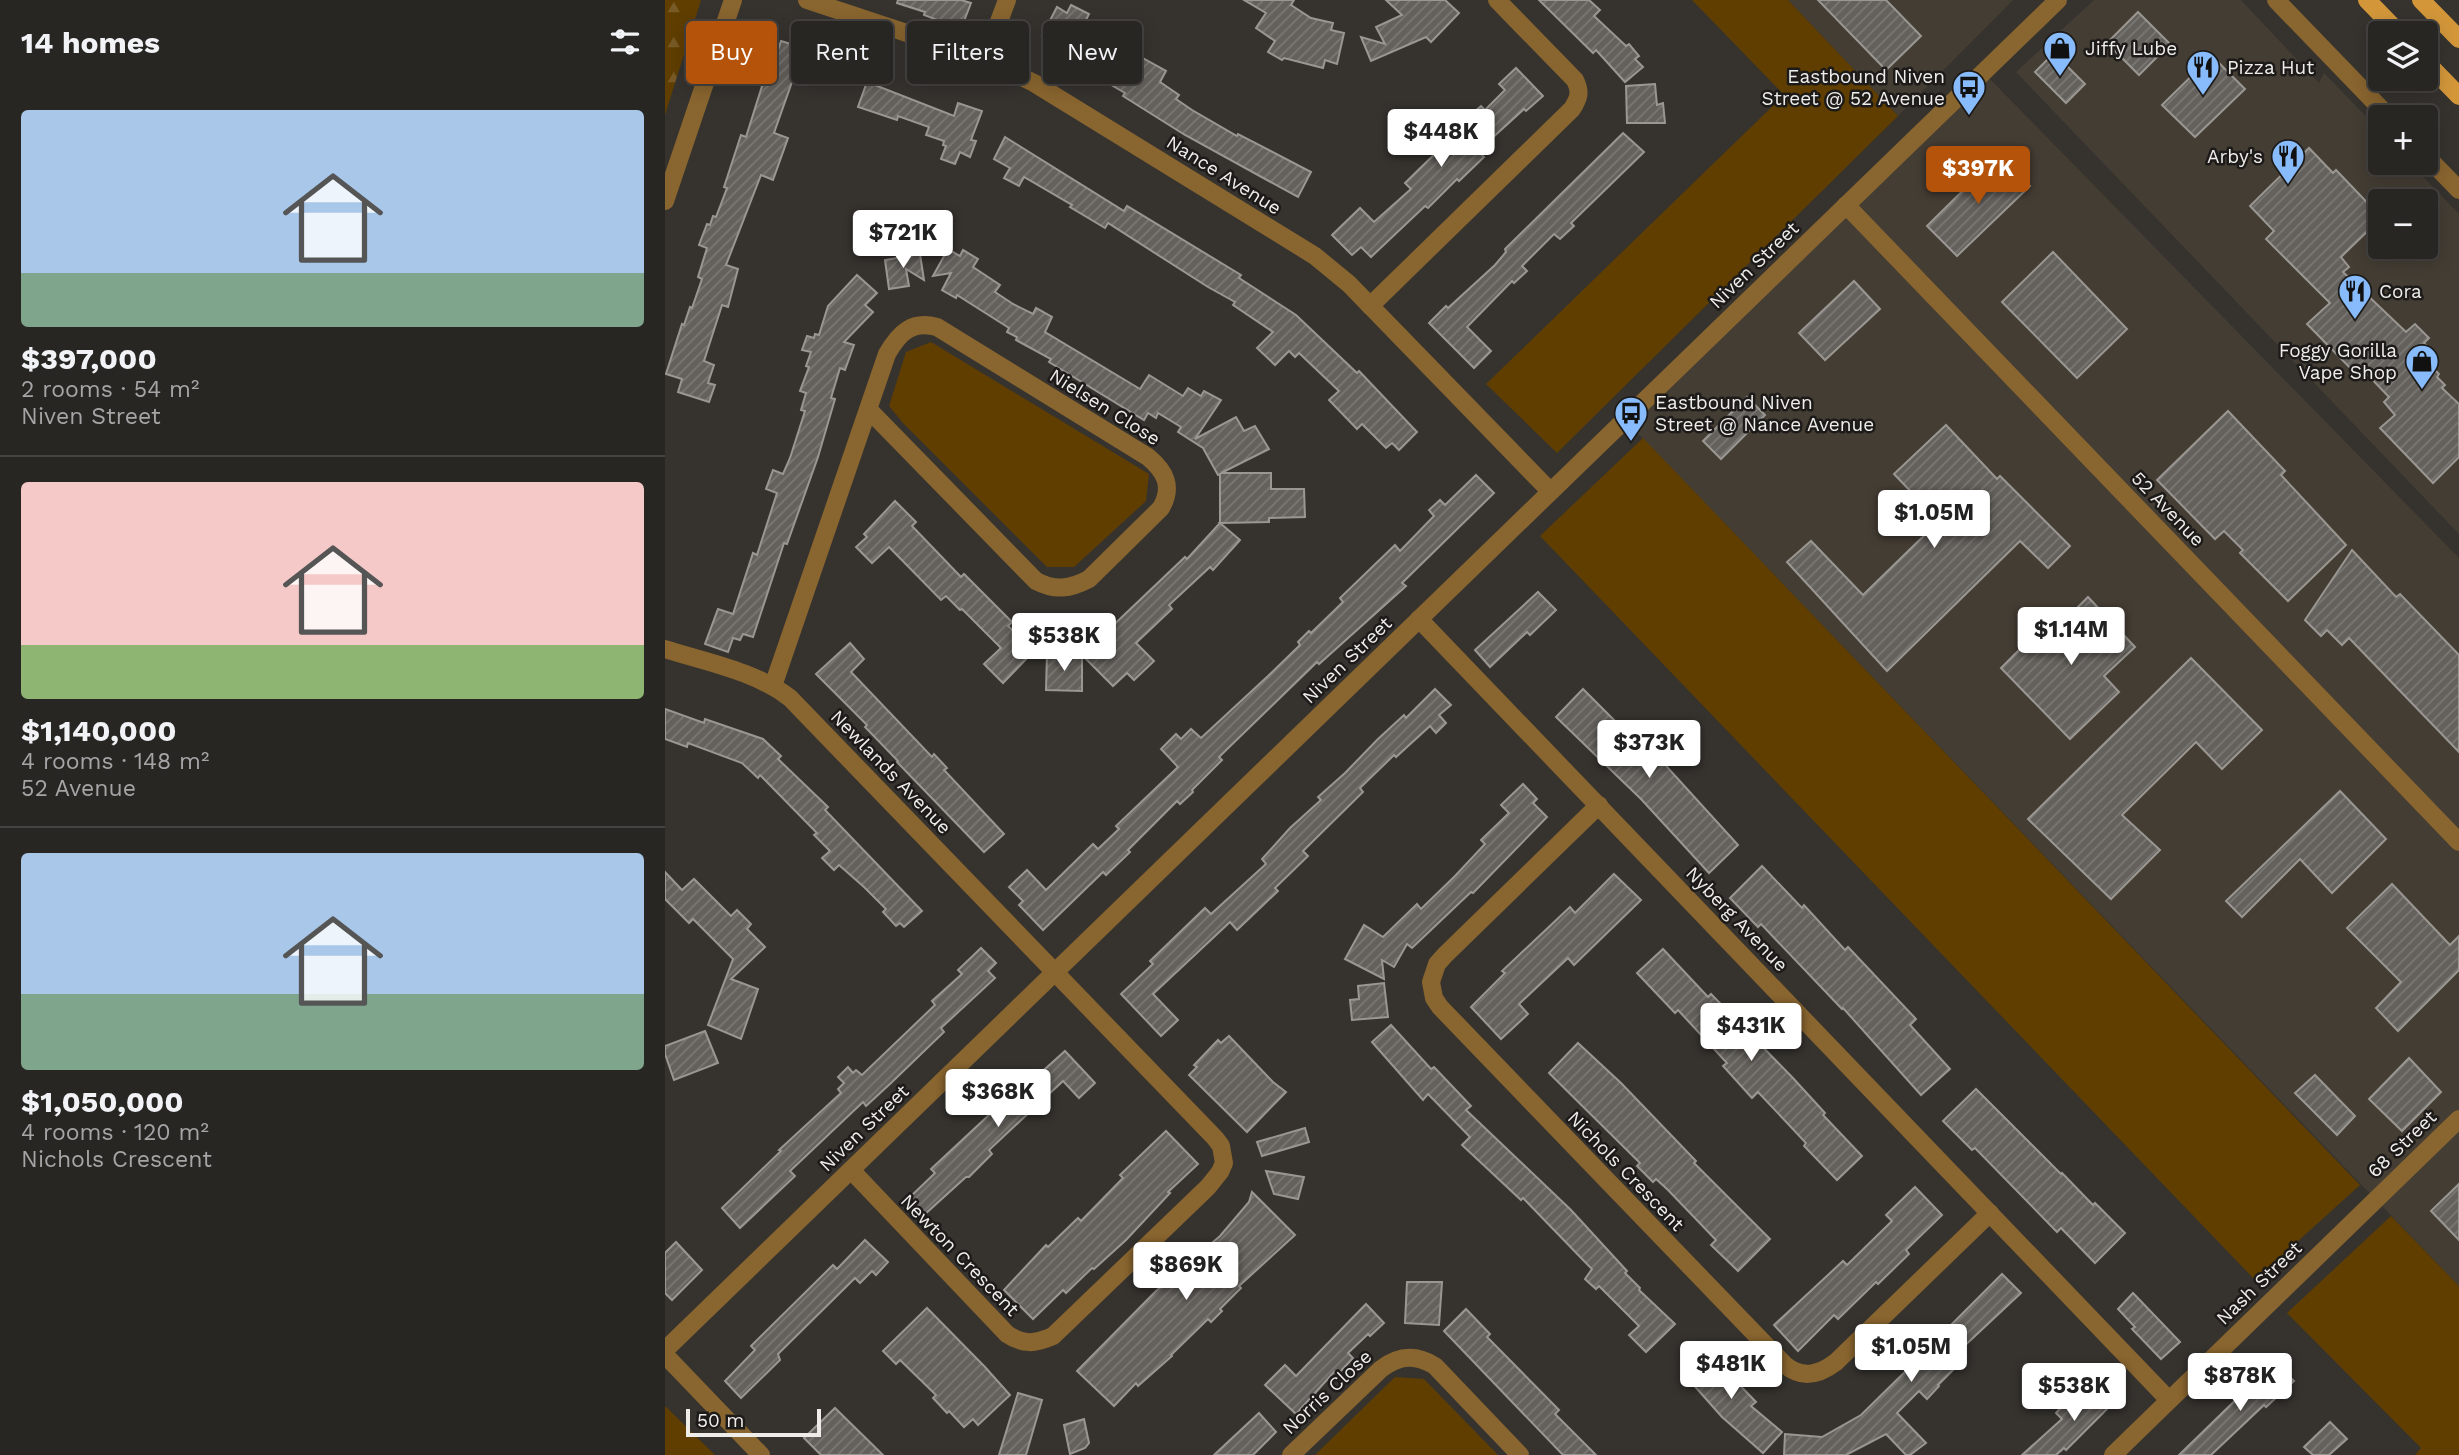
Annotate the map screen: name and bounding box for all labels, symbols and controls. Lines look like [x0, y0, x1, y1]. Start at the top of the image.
chip: Buy [686, 21, 777, 84]
chip: Rent [791, 21, 893, 84]
chip: Filters [907, 21, 1029, 84]
chip: New [1043, 21, 1142, 84]
map controls [2368, 21, 2438, 259]
button: layers [2368, 21, 2438, 91]
icon: filters [606, 23, 644, 61]
text: 14 homes [21, 25, 160, 60]
shop icon: Jiffy Lube [2041, 29, 2079, 78]
place label: Jiffy Lube [2085, 37, 2177, 60]
restaurant icon: Pizza Hut [2184, 48, 2222, 97]
place label: Pizza Hut [2227, 56, 2314, 79]
place label: Eastbound Niven Street @ 52 Avenue [1762, 65, 1945, 110]
bus stop icon: Eastbound Niven Street @ 52 Avenue [1950, 68, 1988, 117]
button: + [2368, 105, 2438, 175]
pin: $448K [1392, 110, 1490, 169]
text: $448K [1404, 118, 1478, 145]
street label: Nance Avenue [1162, 131, 1286, 219]
restaurant icon: Arby's [2269, 137, 2307, 186]
place label: Arby's [2207, 145, 2263, 168]
pin: $397K [1929, 146, 2027, 206]
icon: home [270, 155, 396, 281]
text: $397K [1942, 155, 2014, 182]
button: − [2368, 189, 2438, 259]
pin: $721K [854, 210, 952, 270]
street label: Niven Street [1705, 217, 1803, 313]
text: $721K [869, 219, 937, 246]
restaurant icon: Cora [2336, 272, 2374, 321]
place label: Cora [2379, 280, 2422, 303]
place label: Foggy Gorilla Vape Shop [2279, 339, 2397, 384]
text: $397,000 [21, 341, 157, 376]
shop icon: Foggy Gorilla Vape Shop [2403, 342, 2441, 391]
street label: Nielsen Close [1045, 364, 1165, 450]
text: 2 rooms · 54 m² [21, 376, 199, 403]
place label: Eastbound Niven Street @ Nance Avenue [1655, 391, 1874, 436]
bus stop icon: Eastbound Niven Street @ Nance Avenue [1612, 394, 1650, 443]
text: Niven Street [21, 403, 161, 430]
street label: 52 Avenue [2127, 467, 2209, 551]
pin: $1.05M [1877, 490, 1991, 550]
text: $1.05M [1894, 499, 1974, 526]
icon: home [270, 527, 396, 653]
pin: $1.14M [2014, 608, 2128, 667]
street label: Niven Street [1298, 612, 1396, 708]
pin: $538K [1015, 614, 1113, 673]
text: $1.14M [2034, 616, 2108, 643]
text: $538K [1028, 622, 1100, 649]
street label: Newlands Avenue [826, 705, 956, 839]
text: $1,140,000 [21, 713, 177, 748]
pin: $373K [1600, 720, 1698, 780]
text: $373K [1613, 729, 1685, 756]
text: 4 rooms · 148 m² [21, 748, 209, 775]
text: 52 Avenue [21, 775, 136, 802]
street label: Nyberg Avenue [1681, 862, 1793, 976]
icon: home [270, 898, 396, 1024]
pin: $431K [1702, 1004, 1800, 1063]
text: $431K [1716, 1012, 1786, 1039]
pin: $368K [949, 1070, 1047, 1129]
text: $368K [962, 1078, 1034, 1105]
street label: Niven Street [815, 1080, 913, 1176]
text: $1,050,000 [21, 1084, 184, 1119]
street label: Nichols Crescent [1563, 1106, 1689, 1236]
street label: 68 Street [2363, 1106, 2441, 1182]
text: 4 rooms · 120 m² [21, 1119, 209, 1146]
text: Nichols Crescent [21, 1146, 212, 1173]
street label: Newton Crescent [896, 1189, 1024, 1321]
street label: Nash Street [2211, 1236, 2307, 1329]
pin: $869K [1137, 1242, 1235, 1302]
text: $869K [1149, 1251, 1223, 1278]
pin: $1.05M [1854, 1324, 1968, 1384]
text: $1.05M [1871, 1333, 1951, 1360]
pin: $481K [1682, 1342, 1780, 1401]
street label: Norris Close [1278, 1345, 1376, 1439]
text: $481K [1696, 1350, 1766, 1377]
pin: $878K [2191, 1354, 2289, 1413]
text: $878K [2204, 1362, 2276, 1389]
pin: $538K [2025, 1364, 2123, 1423]
text: $538K [2038, 1372, 2110, 1399]
scale bar [686, 1406, 821, 1438]
text: 50 m [697, 1409, 744, 1432]

